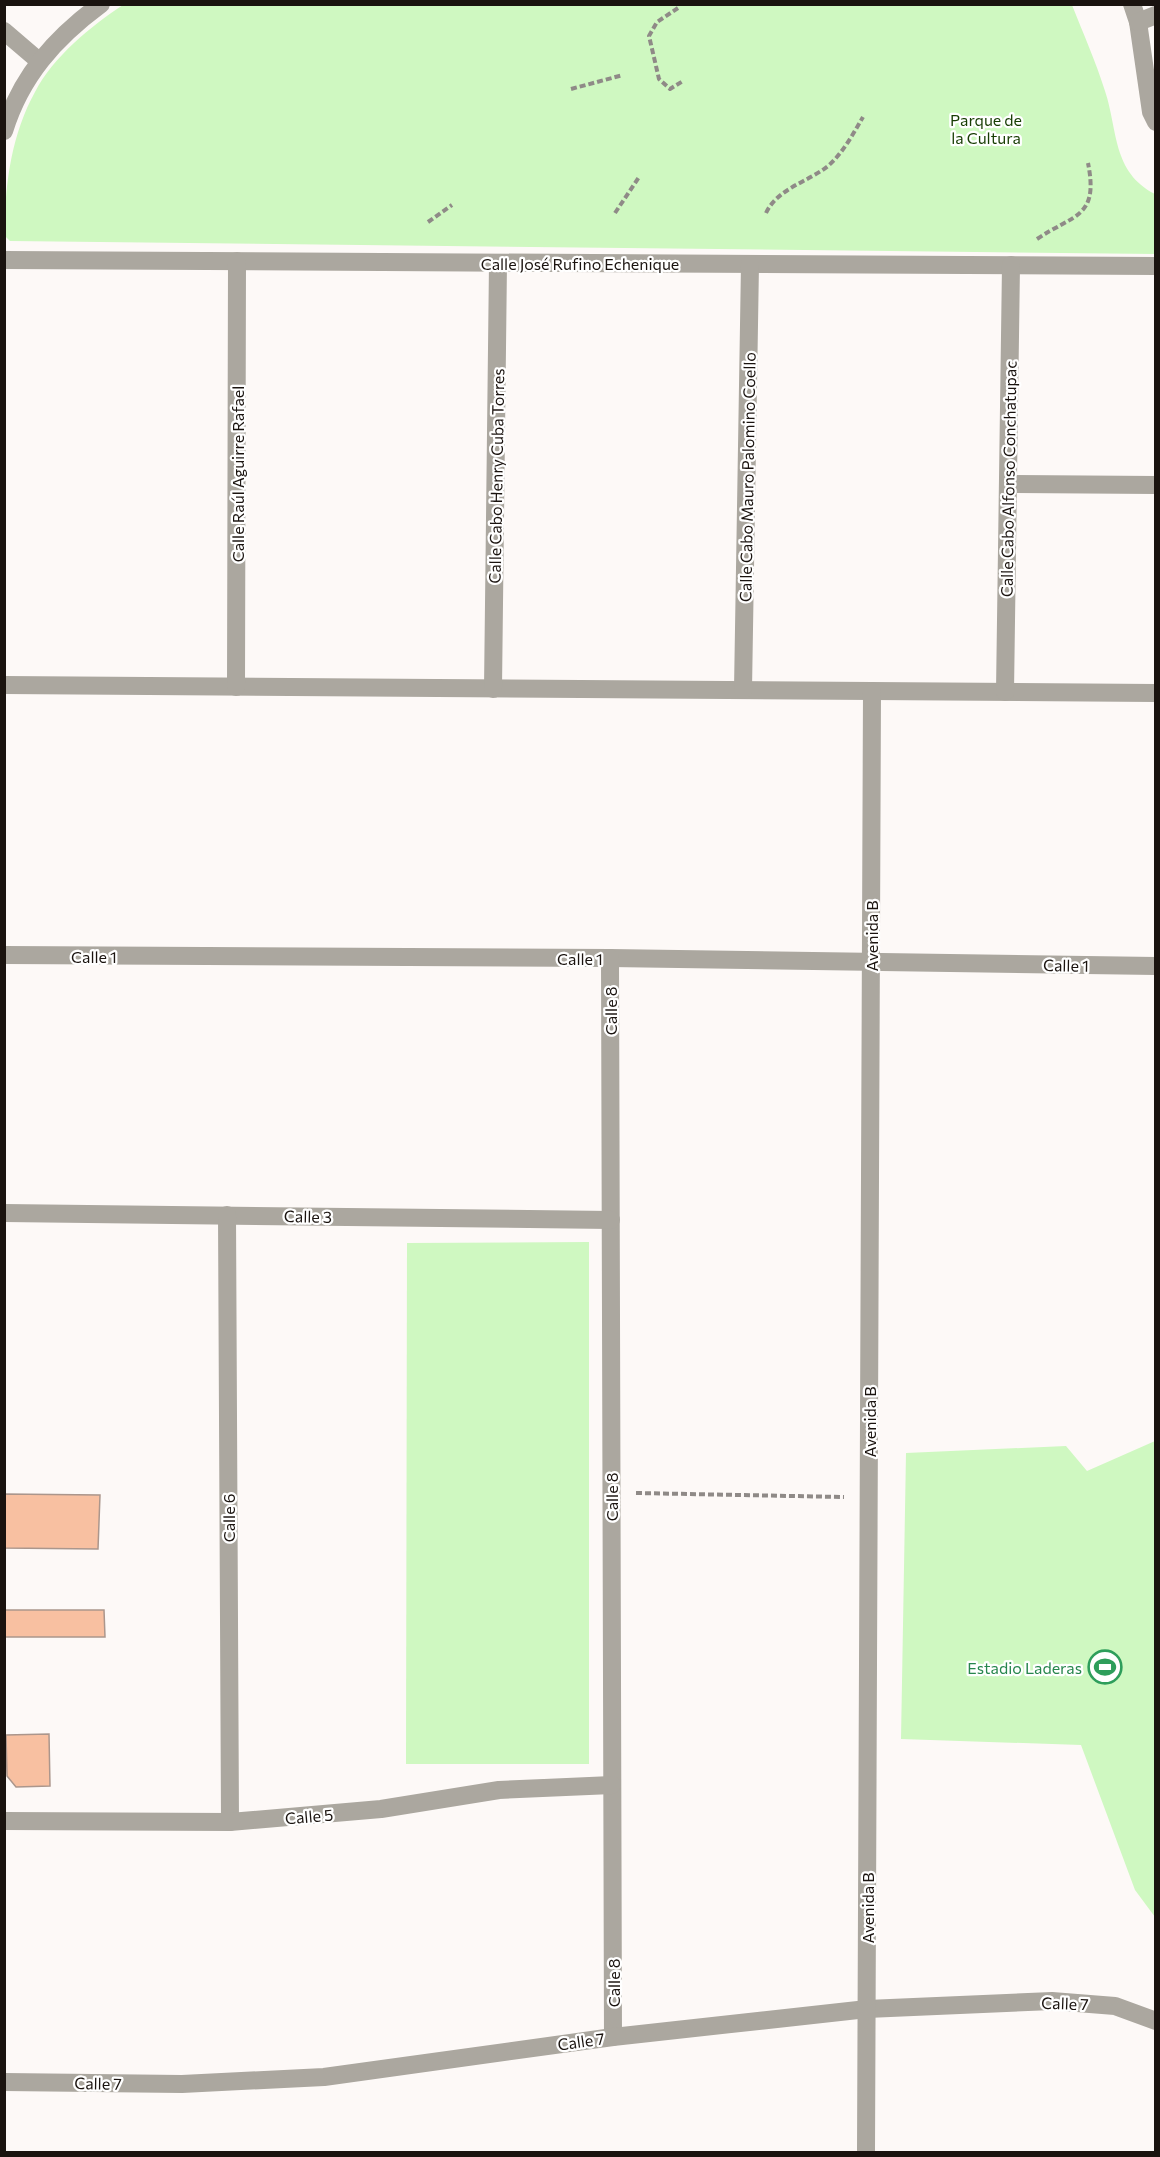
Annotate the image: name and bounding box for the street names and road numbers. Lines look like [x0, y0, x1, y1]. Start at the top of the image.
street label: Calle José Rufino Echenique [481, 254, 679, 273]
street label: Calle Cabo Mauro Palomino Coello [735, 352, 759, 602]
street label: Calle Cabo Alfonso Conchatupac [996, 361, 1020, 597]
street label: Calle Cabo Henry Cuba Torres [485, 368, 507, 584]
street label: Calle Raúl Aguirre Rafael [228, 386, 247, 562]
street label: Avenida B [862, 900, 881, 972]
street label: Calle 1 [71, 947, 117, 966]
street label: Calle 1 [557, 949, 603, 968]
street label: Calle 1 [1043, 955, 1089, 975]
street label: Calle 8 [601, 987, 620, 1035]
street label: Calle 3 [284, 1206, 332, 1226]
street label: Avenida B [860, 1386, 879, 1458]
street label: Calle 8 [602, 1473, 621, 1521]
street label: Calle 6 [219, 1494, 238, 1542]
street label: Calle 5 [284, 1804, 334, 1828]
street label: Avenida B [858, 1872, 877, 1944]
street label: Calle 8 [604, 1959, 623, 2007]
street label: Calle 7 [1041, 1993, 1089, 2013]
street label: Calle 7 [556, 2028, 606, 2054]
street label: Calle 7 [74, 2073, 122, 2093]

